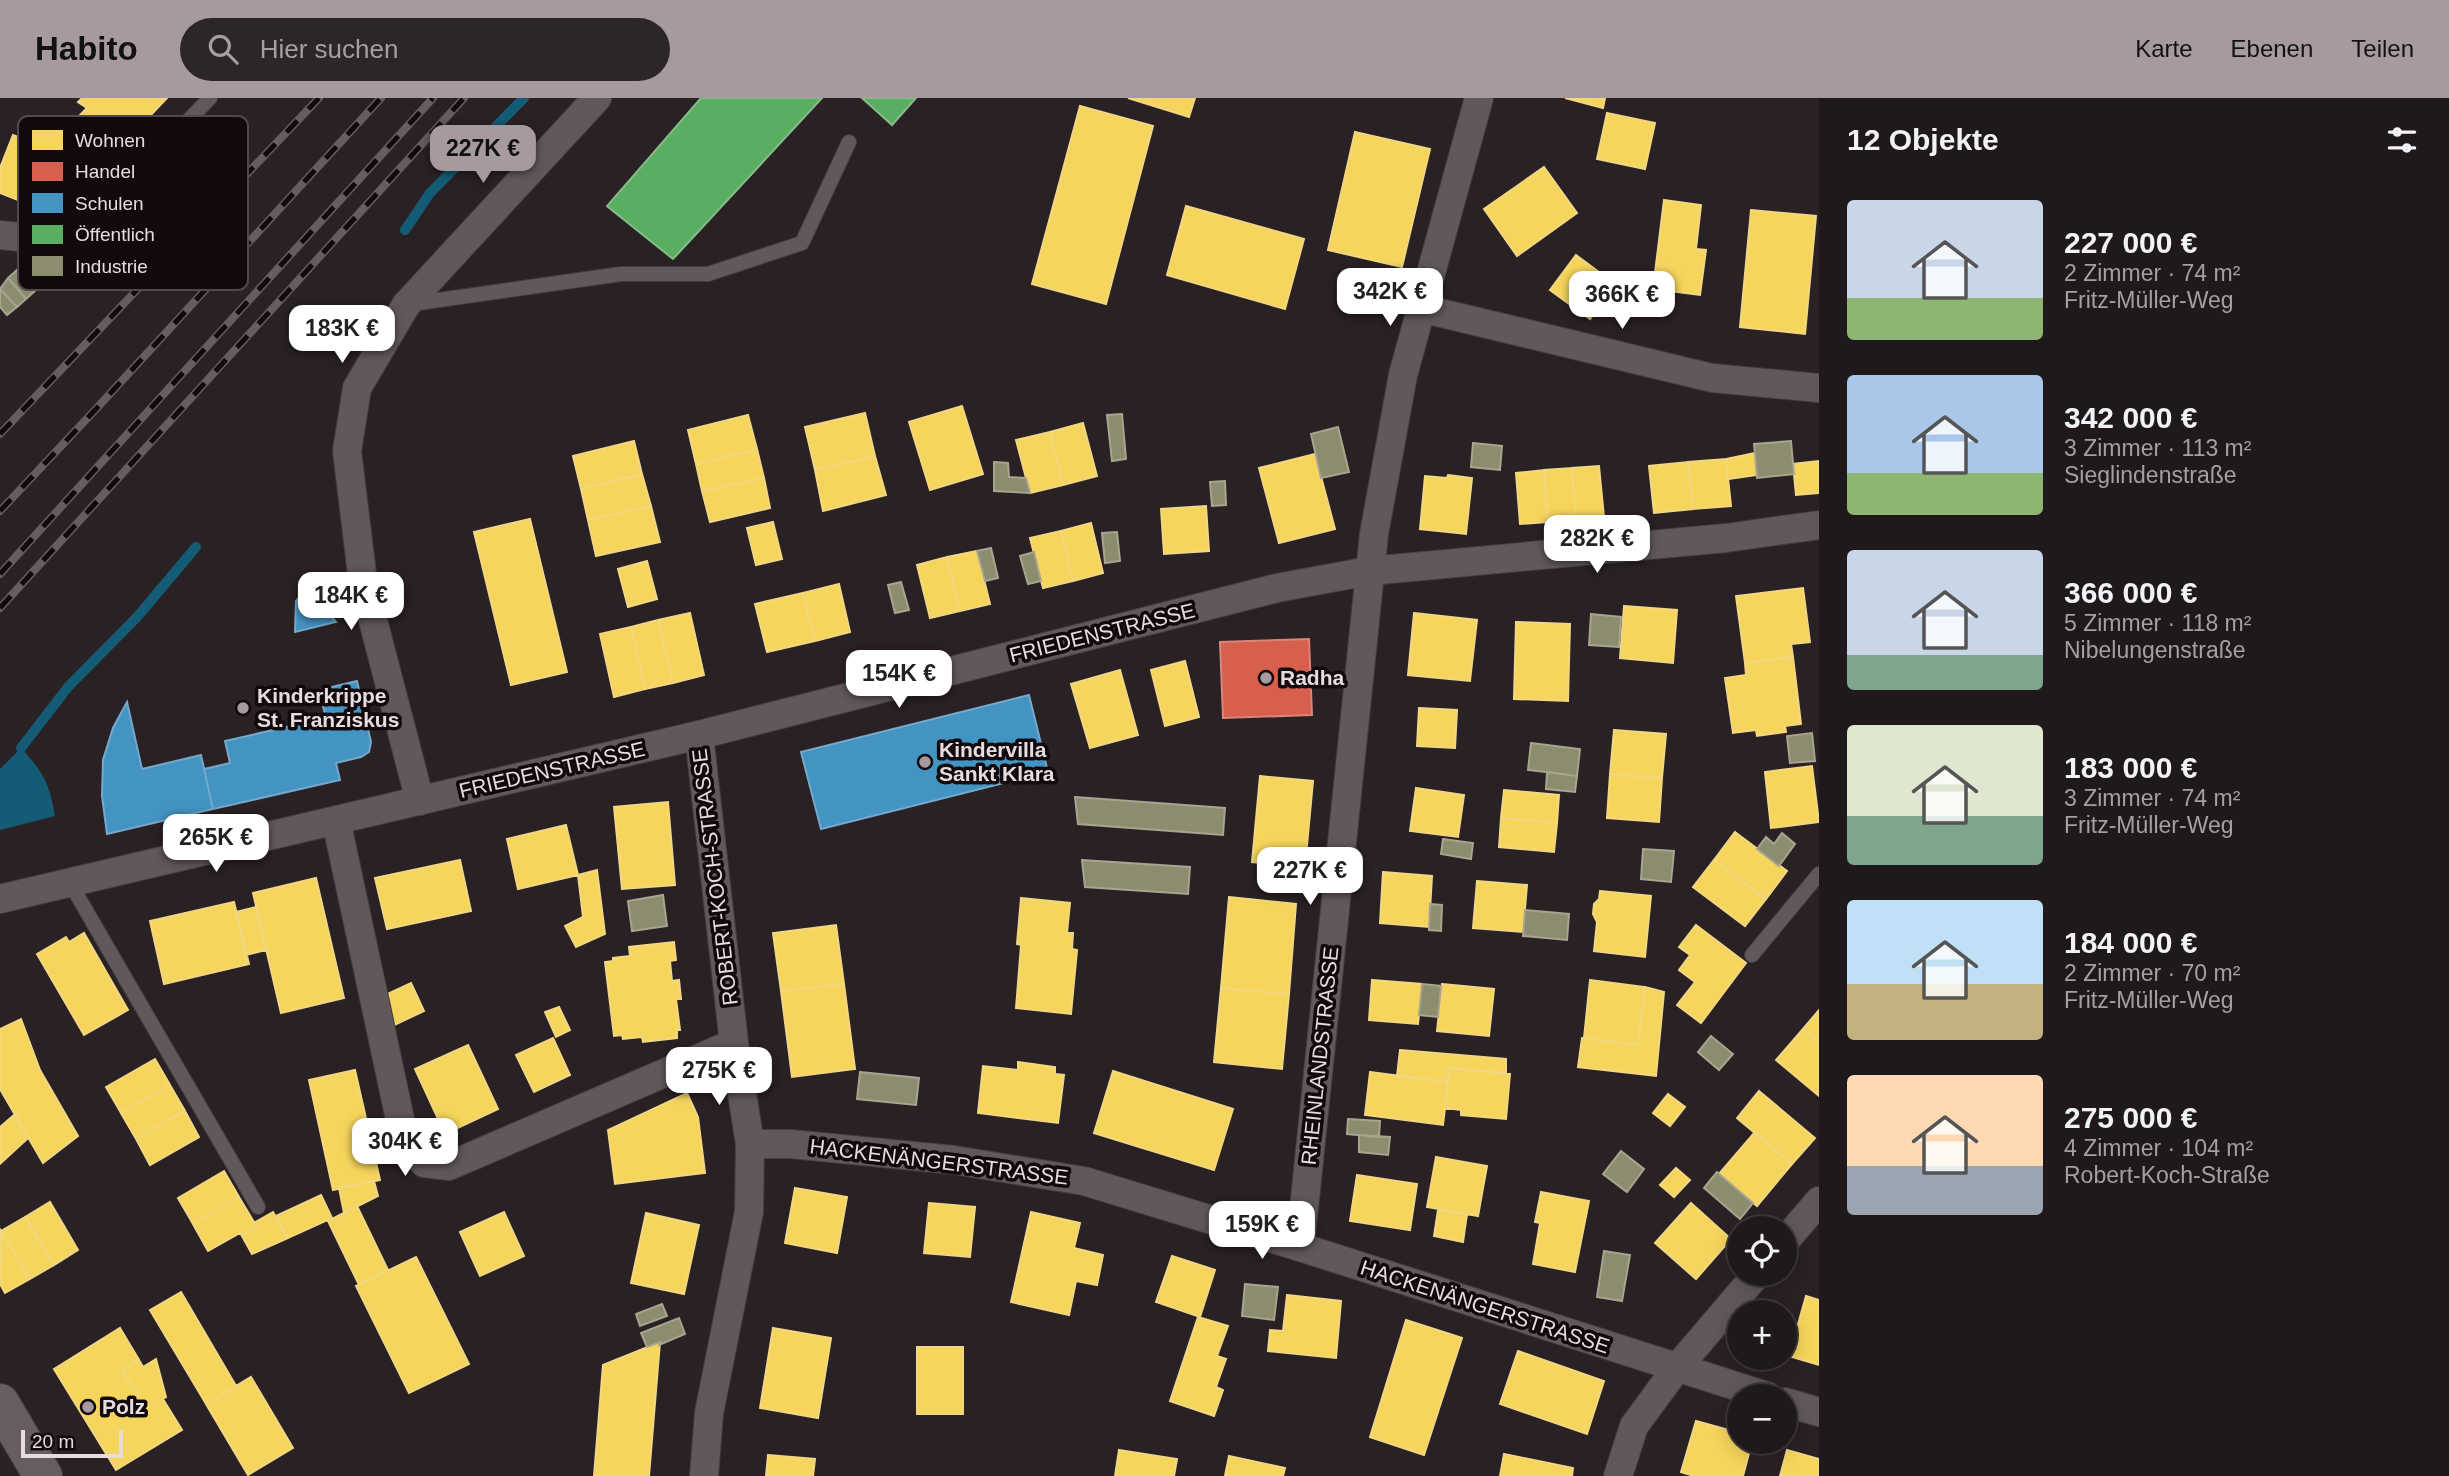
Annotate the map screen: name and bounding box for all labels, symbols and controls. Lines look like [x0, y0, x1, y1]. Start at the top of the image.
search box [180, 18, 670, 81]
text: Habito [35, 30, 138, 67]
icon: search [204, 30, 242, 68]
text: Hier suchen [260, 34, 398, 64]
text: Karte [2135, 35, 2193, 62]
text: Ebenen [2231, 35, 2313, 62]
text: Teilen [2351, 35, 2414, 62]
legend [18, 116, 248, 290]
icon: filters [2383, 121, 2421, 159]
text: 12 Objekte [1847, 123, 1999, 156]
pin: 227K € [426, 126, 540, 185]
text: Wohnen [75, 130, 145, 151]
text: 227K € [446, 135, 520, 161]
text: Handel [75, 161, 135, 182]
text: Schulen [75, 193, 144, 214]
text: Öffentlich [75, 224, 155, 245]
text: 227 000 € [2064, 226, 2197, 259]
icon: home [1903, 228, 1987, 312]
text: Industrie [75, 256, 148, 277]
text: 2 Zimmer · 74 m² [2064, 260, 2240, 286]
pin: 342K € [1333, 268, 1447, 328]
pin: 366K € [1565, 272, 1679, 331]
text: 342K € [1353, 278, 1427, 304]
text: 366K € [1585, 281, 1659, 307]
text: Fritz-Müller-Weg [2064, 287, 2234, 313]
pin: 183K € [285, 306, 399, 365]
text: 183K € [305, 315, 379, 341]
text: 342 000 € [2064, 401, 2197, 434]
icon: home [1903, 403, 1987, 487]
text: 3 Zimmer · 113 m² [2064, 435, 2251, 461]
text: Sieglindenstraße [2064, 462, 2237, 488]
pin: 282K € [1540, 516, 1654, 575]
text: 282K € [1560, 525, 1634, 551]
pin: 184K € [294, 573, 408, 632]
text: 366 000 € [2064, 576, 2197, 609]
icon: home [1903, 578, 1987, 662]
text: 184K € [314, 582, 388, 608]
street label: FRIEDENSTRASSE [1007, 598, 1197, 667]
text: 5 Zimmer · 118 m² [2064, 610, 2251, 636]
text: Nibelungenstraße [2064, 637, 2246, 663]
pin: 154K € [842, 650, 956, 710]
text: 154K € [862, 660, 936, 686]
place label: Radha [1280, 666, 1345, 689]
marker: Radha [1258, 670, 1274, 686]
place label: Kinderkrippe St. Franziskus [257, 684, 399, 731]
marker: Kinderkrippe St. Franziskus [235, 700, 251, 716]
street label: FRIEDENSTRASSE [457, 737, 647, 802]
place label: Kindervilla Sankt Klara [939, 738, 1055, 785]
street label: ROBERT-KOCH-STRASSE [687, 747, 742, 1007]
text: 183 000 € [2064, 751, 2197, 784]
icon: home [1903, 753, 1987, 837]
marker: Kindervilla Sankt Klara [917, 754, 933, 770]
text: 3 Zimmer · 74 m² [2064, 785, 2240, 811]
text: Fritz-Müller-Weg [2064, 812, 2234, 838]
pin: 265K € [159, 814, 273, 874]
text: 265K € [179, 824, 253, 850]
pin: 227K € [1253, 848, 1367, 907]
text: 227K € [1273, 857, 1347, 883]
text: 184 000 € [2064, 926, 2197, 959]
icon: home [1903, 928, 1987, 1012]
street label: RHEINLANDSTRASSE [1297, 946, 1342, 1166]
text: 2 Zimmer · 70 m² [2064, 960, 2240, 986]
text: Fritz-Müller-Weg [2064, 987, 2234, 1013]
pin: 275K € [662, 1048, 776, 1107]
text: 275K € [682, 1057, 756, 1083]
text: 275 000 € [2064, 1101, 2197, 1134]
icon: home [1903, 1103, 1987, 1187]
pin: 304K € [348, 1118, 462, 1178]
text: 304K € [368, 1128, 442, 1154]
street label: HACKENÄNGERSTRASSE [809, 1134, 1070, 1189]
text: 4 Zimmer · 104 m² [2064, 1135, 2253, 1161]
text: Robert-Koch-Straße [2064, 1162, 2270, 1188]
pin: 159K € [1205, 1202, 1319, 1261]
text: 159K € [1225, 1211, 1299, 1237]
map controls [1727, 1216, 1797, 1454]
button: locate [1727, 1216, 1797, 1286]
street label: HACKENÄNGERSTRASSE [1358, 1255, 1612, 1358]
button: + [1727, 1300, 1797, 1370]
button: − [1727, 1384, 1797, 1454]
place label: Polz [102, 1395, 145, 1418]
marker: Polz [80, 1399, 96, 1415]
scale bar [21, 1427, 122, 1459]
text: 20 m [32, 1431, 74, 1452]

